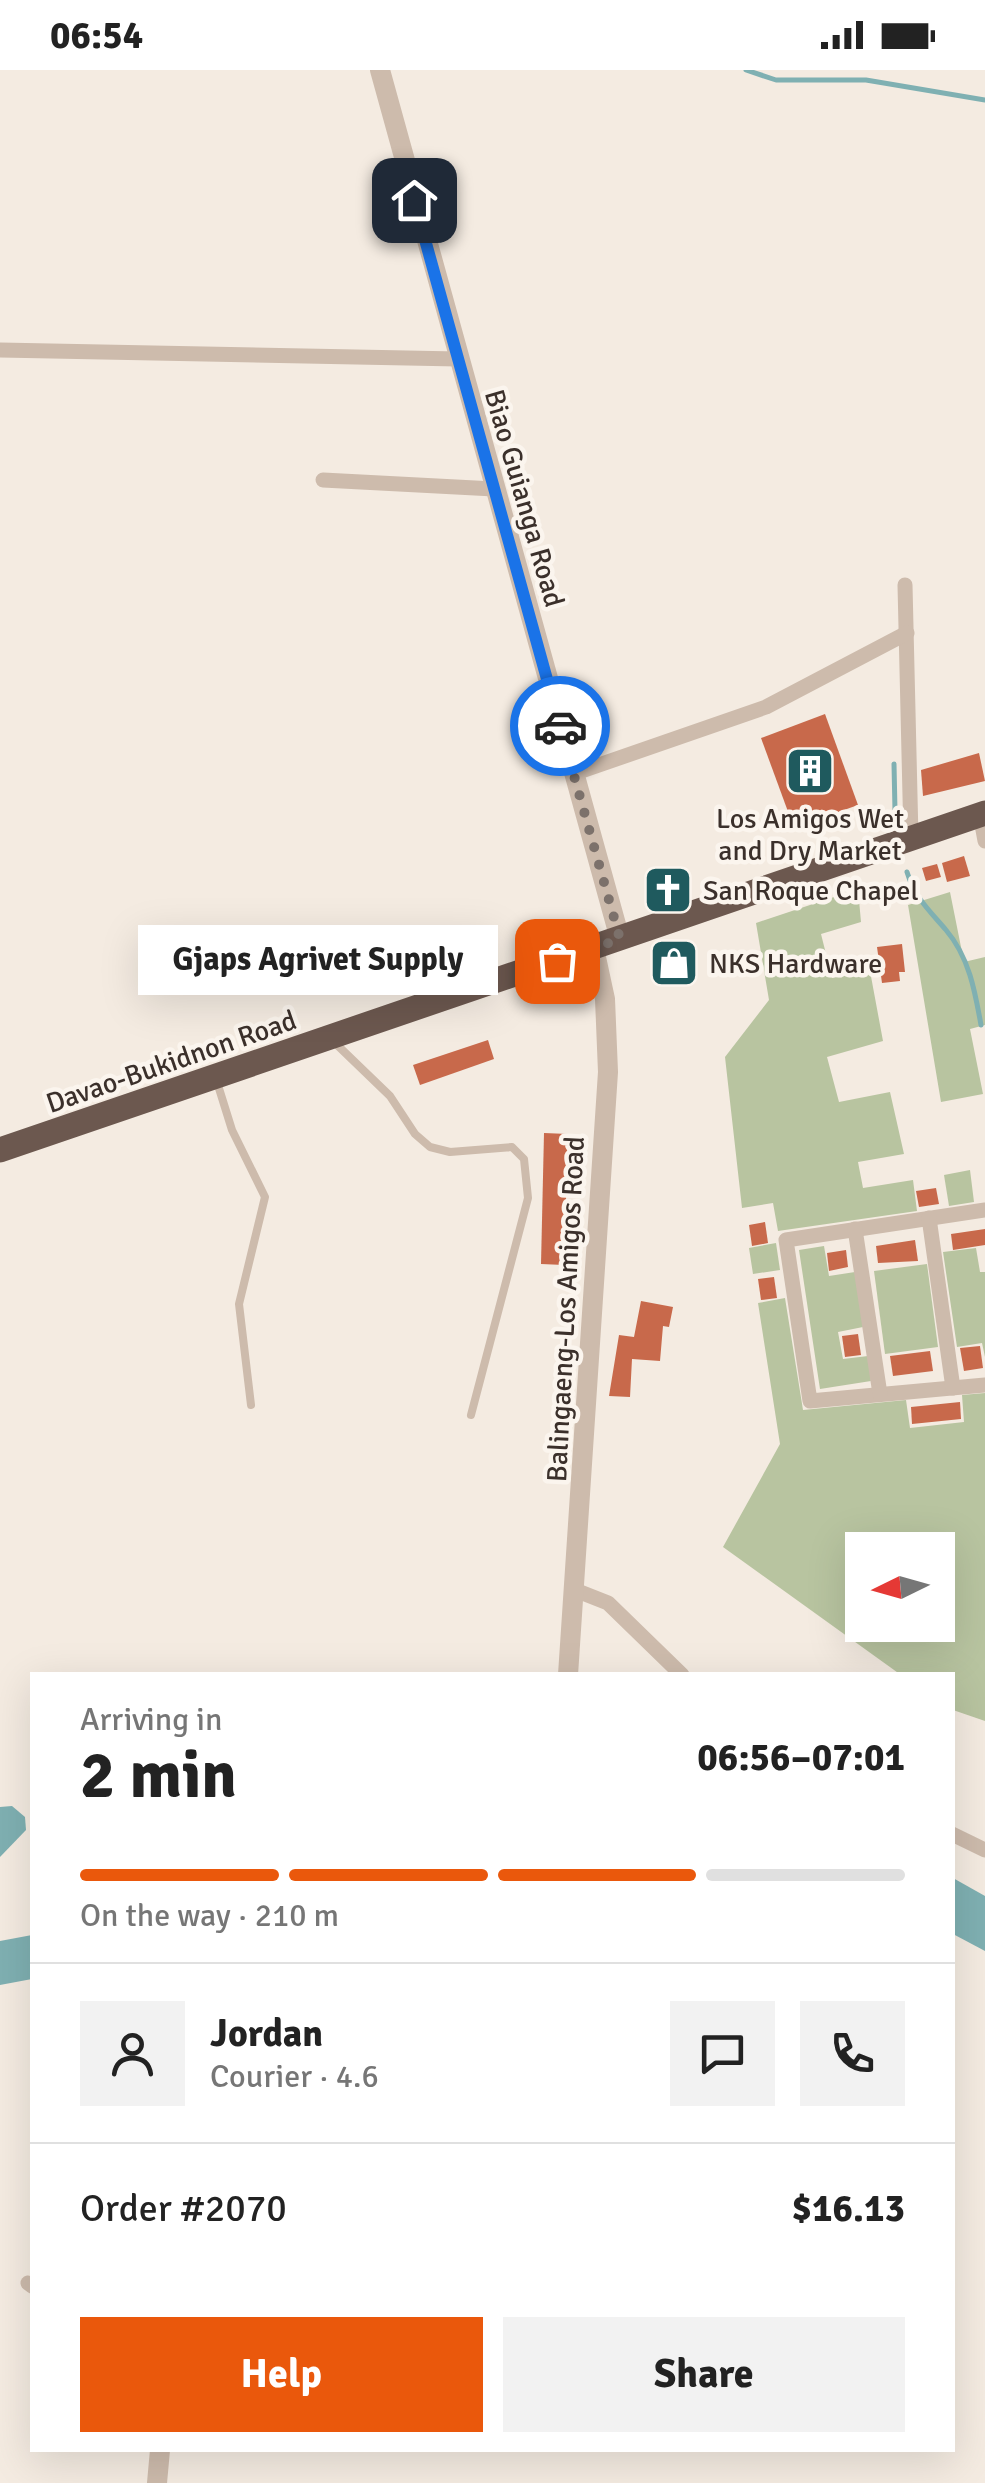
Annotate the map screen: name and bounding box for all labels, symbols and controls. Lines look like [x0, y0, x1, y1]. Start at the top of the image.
text: 06:54 [50, 12, 143, 59]
pin [372, 158, 457, 243]
icon: home [387, 173, 442, 228]
street label: Biao Guianga Road [477, 386, 571, 611]
courier [510, 676, 610, 776]
icon: car [533, 699, 588, 754]
building icon: Los Amigos Wet and Dry Market [784, 745, 836, 797]
place label: Los Amigos Wet and Dry Market [716, 802, 904, 868]
church icon: San Roque Chapel [642, 864, 694, 916]
place label: San Roque Chapel [703, 874, 919, 908]
pin [515, 919, 600, 1004]
callout: Gjaps Agrivet Supply [137, 926, 497, 996]
icon: bag [530, 934, 585, 989]
shop icon: NKS Hardware [648, 937, 700, 989]
text: Gjaps Agrivet Supply [173, 940, 463, 979]
place label: NKS Hardware [709, 947, 882, 981]
street label: Davao-Bukidnon Road [42, 1003, 301, 1121]
street label: Balingaeng-Los Amigos Road [540, 1135, 592, 1483]
north arrow [845, 1532, 955, 1642]
map controls [845, 1532, 955, 1642]
text: Arriving in [80, 1700, 222, 1739]
text: 06:56–07:01 [697, 1734, 905, 1781]
text: 2 min [80, 1736, 237, 1816]
text: On the way · 210 m [80, 1896, 339, 1935]
button: person [80, 2001, 185, 2106]
button: chat [670, 2001, 775, 2106]
button: phone [800, 2001, 905, 2106]
text: Jordan [210, 2010, 323, 2057]
text: Courier · 4.6 [210, 2057, 379, 2096]
text: Order #2070 [80, 2185, 287, 2232]
text: $16.13 [792, 2185, 905, 2232]
button: Help [80, 2317, 483, 2432]
button: Share [503, 2317, 905, 2432]

